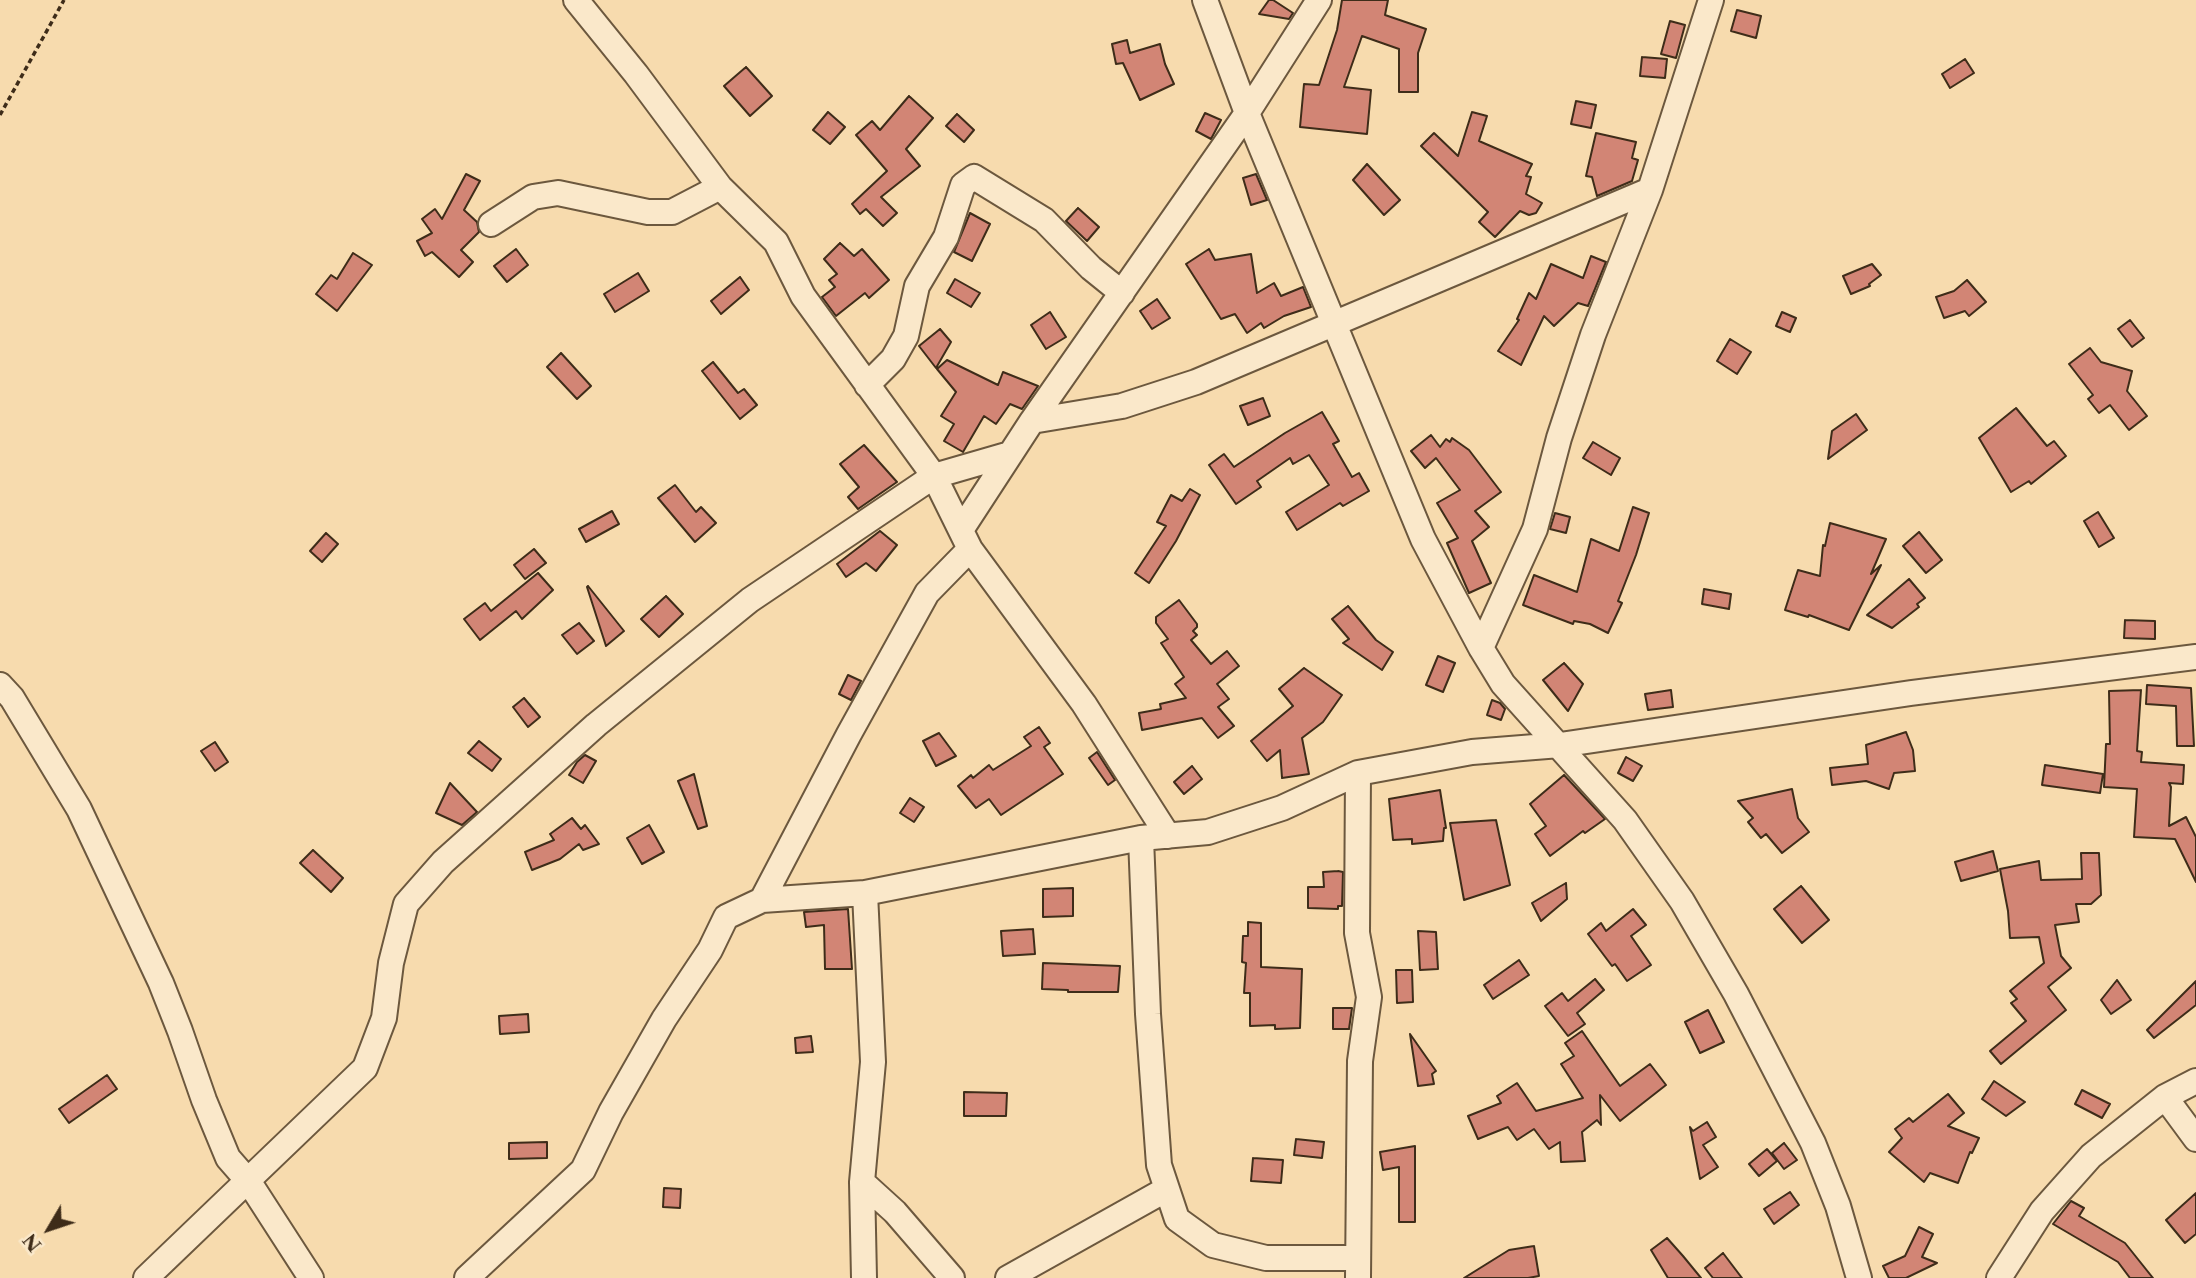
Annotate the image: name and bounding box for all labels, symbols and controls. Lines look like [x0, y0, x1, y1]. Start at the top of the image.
north arrow [14, 1194, 84, 1264]
text: N [18, 1229, 46, 1256]

